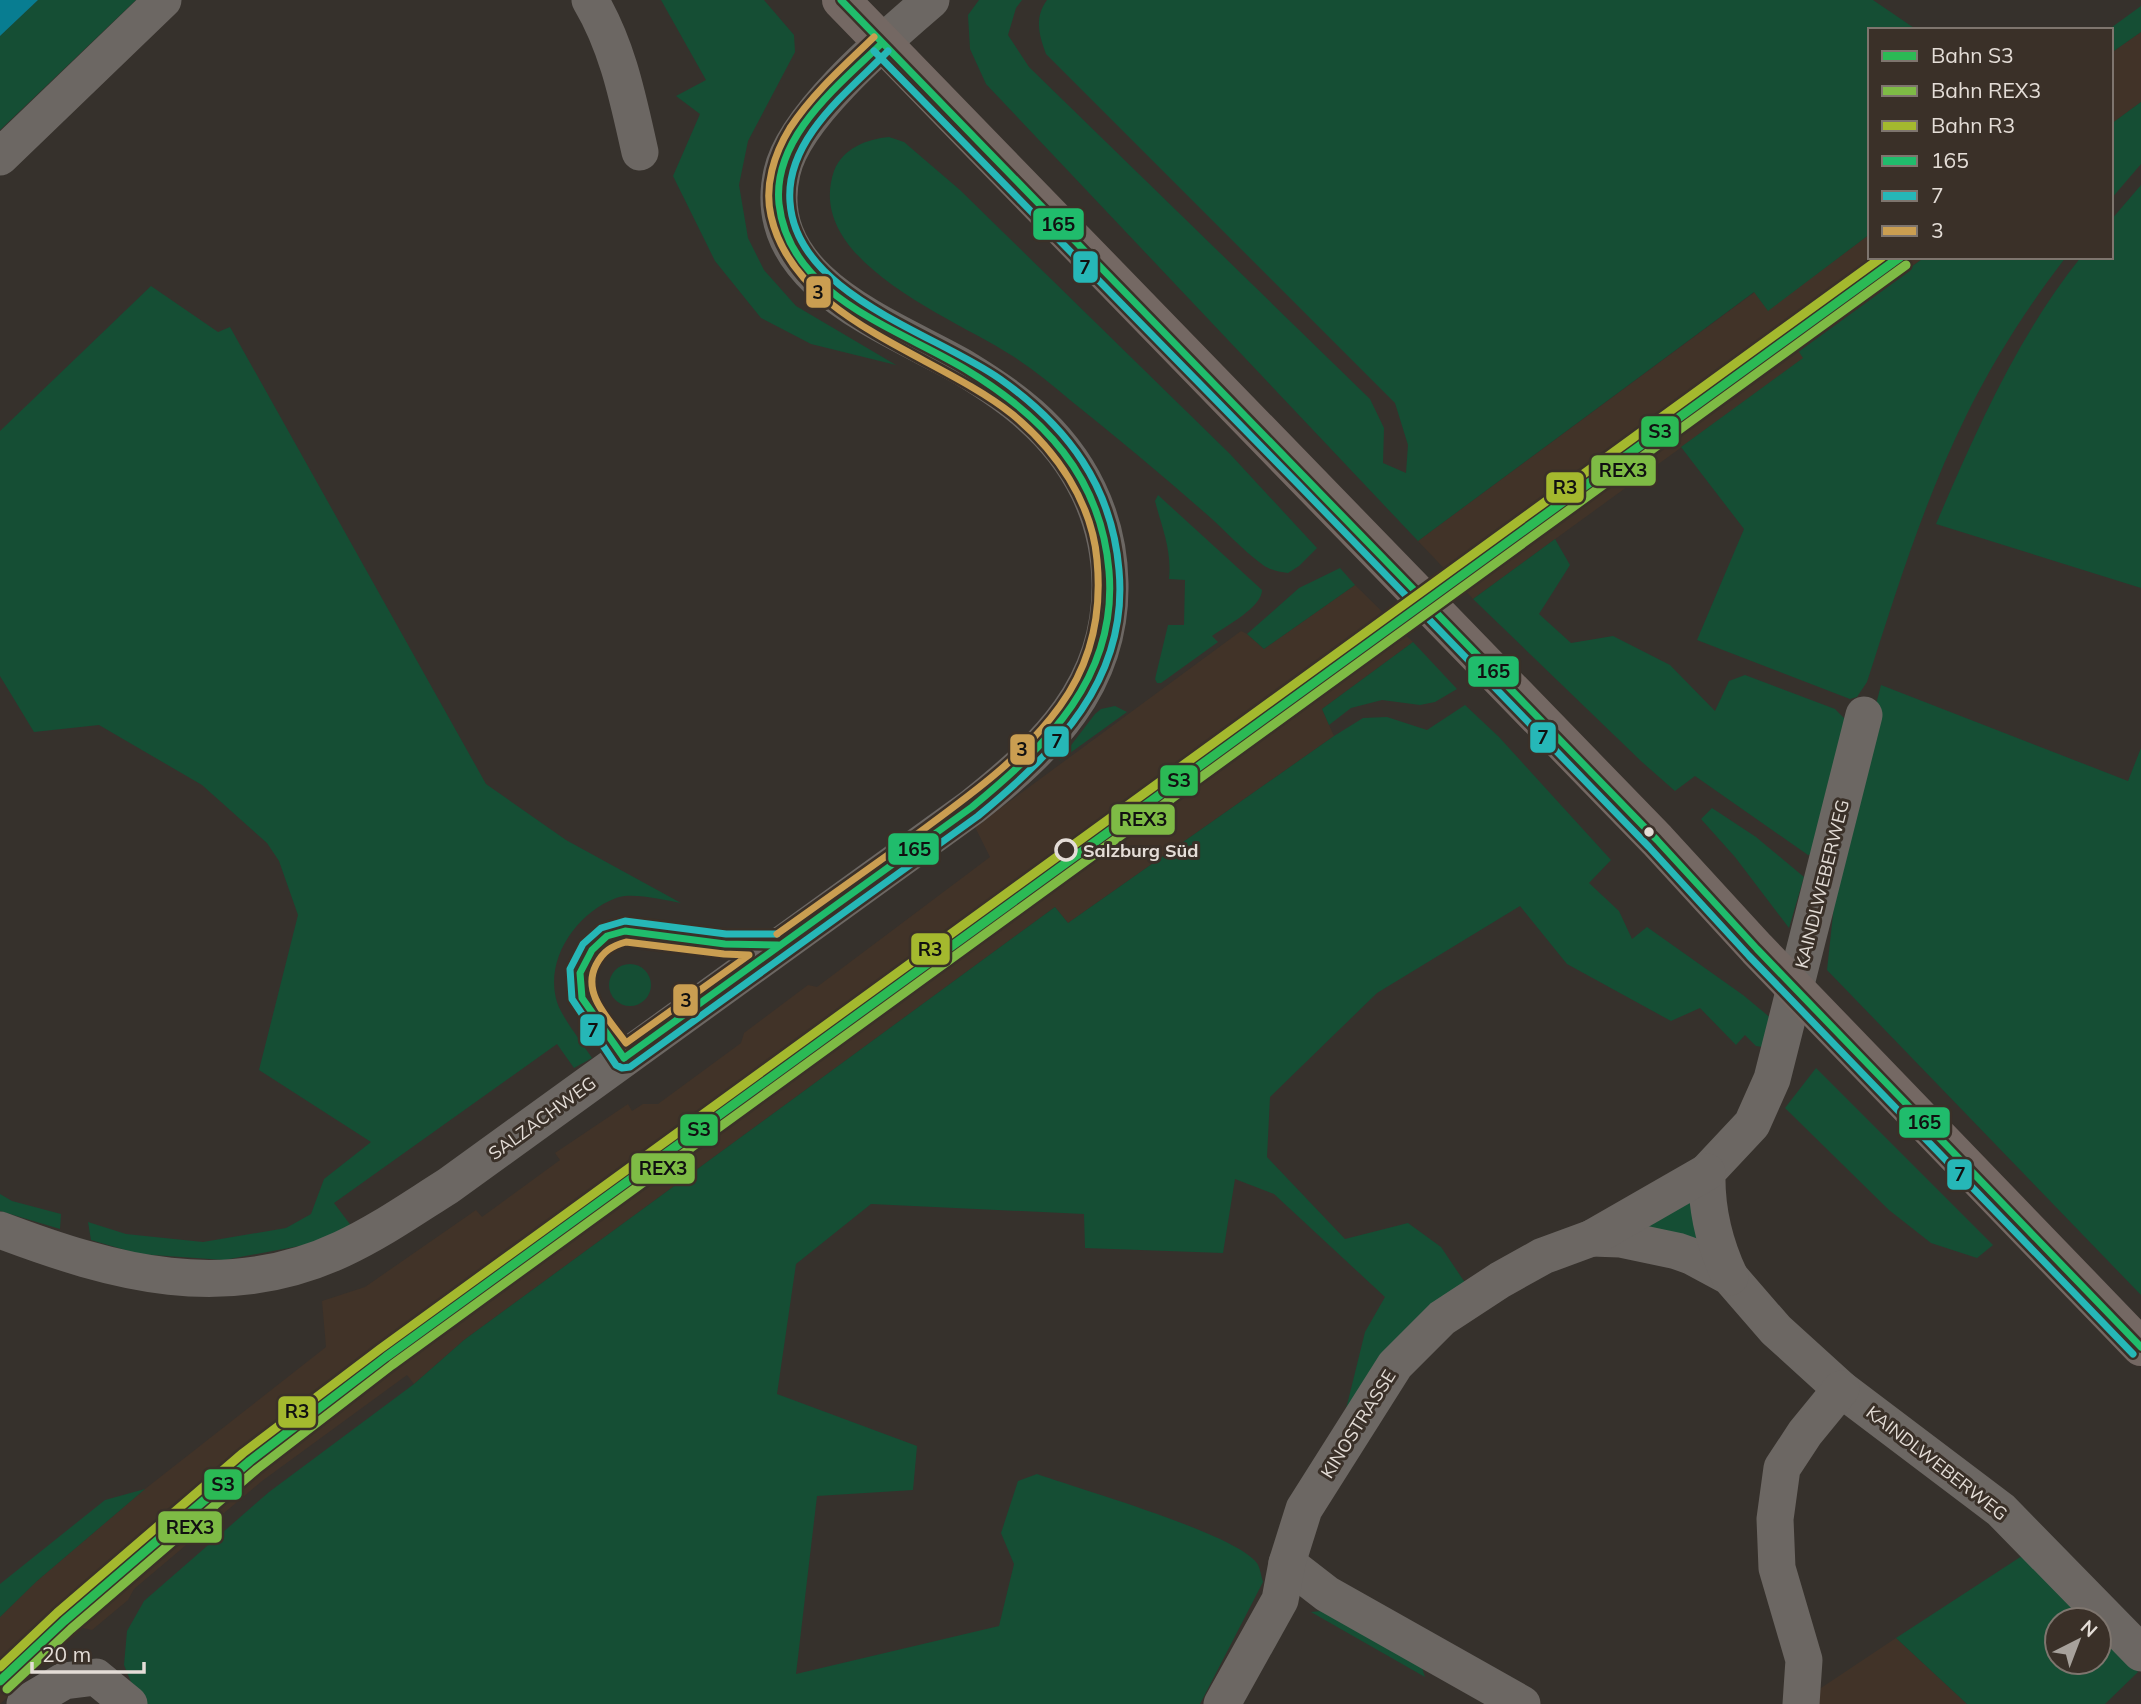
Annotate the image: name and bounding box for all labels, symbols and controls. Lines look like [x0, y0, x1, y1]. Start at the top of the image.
legend [1868, 28, 2113, 259]
text: Bahn S3 [1931, 42, 2014, 68]
text: Bahn REX3 [1931, 77, 2041, 103]
text: Bahn R3 [1931, 112, 2015, 138]
text: 165 [1931, 147, 1969, 173]
text: 7 [1931, 182, 1944, 208]
line badge: 165 [1032, 207, 1085, 241]
text: 165 [1041, 212, 1075, 236]
text: 3 [1931, 217, 1944, 243]
line badge: 7 [1072, 250, 1099, 284]
text: 7 [1079, 255, 1091, 279]
line badge: 3 [805, 275, 832, 309]
text: 3 [812, 280, 824, 304]
line badge: S3 [1640, 415, 1680, 448]
text: S3 [1648, 419, 1672, 443]
line badge: REX3 [1590, 454, 1657, 487]
text: REX3 [1599, 458, 1647, 482]
line badge: R3 [1545, 471, 1585, 504]
text: R3 [1553, 475, 1577, 499]
line badge: 165 [1467, 655, 1520, 688]
text: 165 [1476, 659, 1510, 683]
line badge: 7 [1529, 721, 1557, 754]
line badge: 7 [1043, 725, 1070, 758]
text: 7 [1537, 725, 1549, 749]
text: 7 [1051, 729, 1063, 753]
line badge: 3 [1009, 733, 1036, 766]
text: 3 [1016, 737, 1028, 761]
line badge: S3 [1159, 764, 1199, 797]
text: S3 [1167, 768, 1191, 792]
street label: KAINDLWEBERWEG [1790, 797, 1854, 971]
line badge: REX3 [1110, 803, 1176, 836]
text: REX3 [1119, 807, 1167, 831]
unlabelled marker [1642, 825, 1656, 839]
line badge: 165 [887, 832, 940, 866]
text: 165 [897, 837, 931, 861]
marker: Salzburg Süd [1055, 839, 1077, 861]
place label: Salzburg Süd [1083, 839, 1198, 862]
line badge: R3 [910, 932, 951, 966]
text: R3 [918, 937, 942, 961]
line badge: 3 [672, 983, 699, 1017]
text: 3 [680, 988, 692, 1012]
line badge: 7 [579, 1013, 606, 1047]
text: 7 [587, 1018, 599, 1042]
street label: SALZACHWEG [484, 1071, 600, 1165]
line badge: 165 [1898, 1106, 1951, 1139]
text: 165 [1907, 1110, 1941, 1134]
line badge: S3 [679, 1113, 719, 1147]
text: S3 [687, 1117, 711, 1141]
line badge: REX3 [630, 1152, 696, 1185]
text: REX3 [639, 1156, 687, 1180]
line badge: 7 [1946, 1158, 1973, 1191]
text: 7 [1954, 1162, 1966, 1186]
street label: KINOSTRASSE [1315, 1365, 1401, 1483]
line badge: R3 [277, 1395, 317, 1429]
text: R3 [285, 1399, 309, 1423]
street label: KAINDLWEBERWEG [1862, 1401, 2012, 1525]
line badge: S3 [203, 1468, 243, 1501]
text: S3 [211, 1472, 235, 1496]
line badge: REX3 [157, 1510, 223, 1544]
text: REX3 [166, 1515, 214, 1539]
north arrow [2043, 1606, 2113, 1676]
text: N [2076, 1615, 2103, 1642]
scale bar [32, 1630, 144, 1674]
text: 20 m [42, 1641, 91, 1667]

